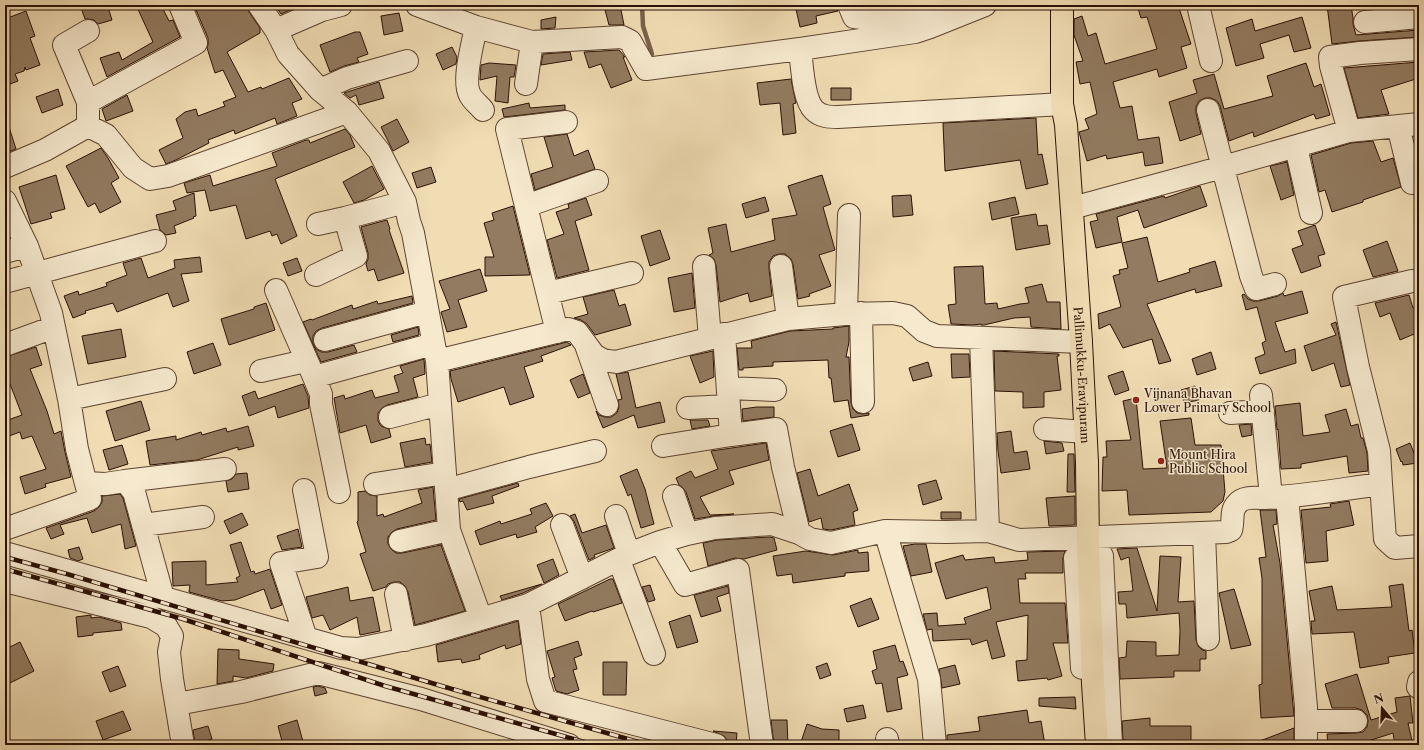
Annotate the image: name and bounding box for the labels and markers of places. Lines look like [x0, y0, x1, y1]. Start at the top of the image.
place label: Vijnana Bhavan Lower Primary School [1143, 386, 1272, 415]
marker: Vijnana Bhavan Lower Primary School [1131, 395, 1141, 405]
place label: Mount Hira Public School [1169, 447, 1248, 476]
marker: Mount Hira Public School [1156, 456, 1166, 466]

